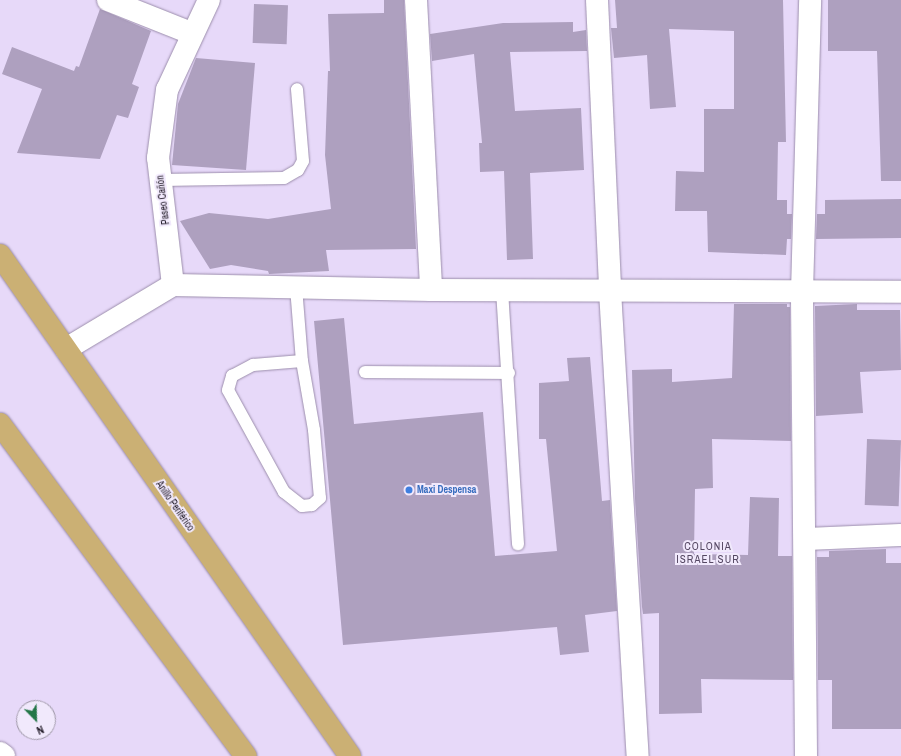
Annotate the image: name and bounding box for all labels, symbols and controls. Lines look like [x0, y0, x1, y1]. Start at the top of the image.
street label: Paseo Cañón [154, 175, 172, 225]
street label: Anillo Periférico [153, 479, 197, 533]
place label: Maxi Despensa [417, 484, 476, 496]
marker: Maxi Despensa [404, 485, 414, 495]
district label: COLONIA ISRAEL SUR [676, 540, 740, 566]
north arrow [16, 700, 56, 740]
text: N [35, 722, 46, 738]

